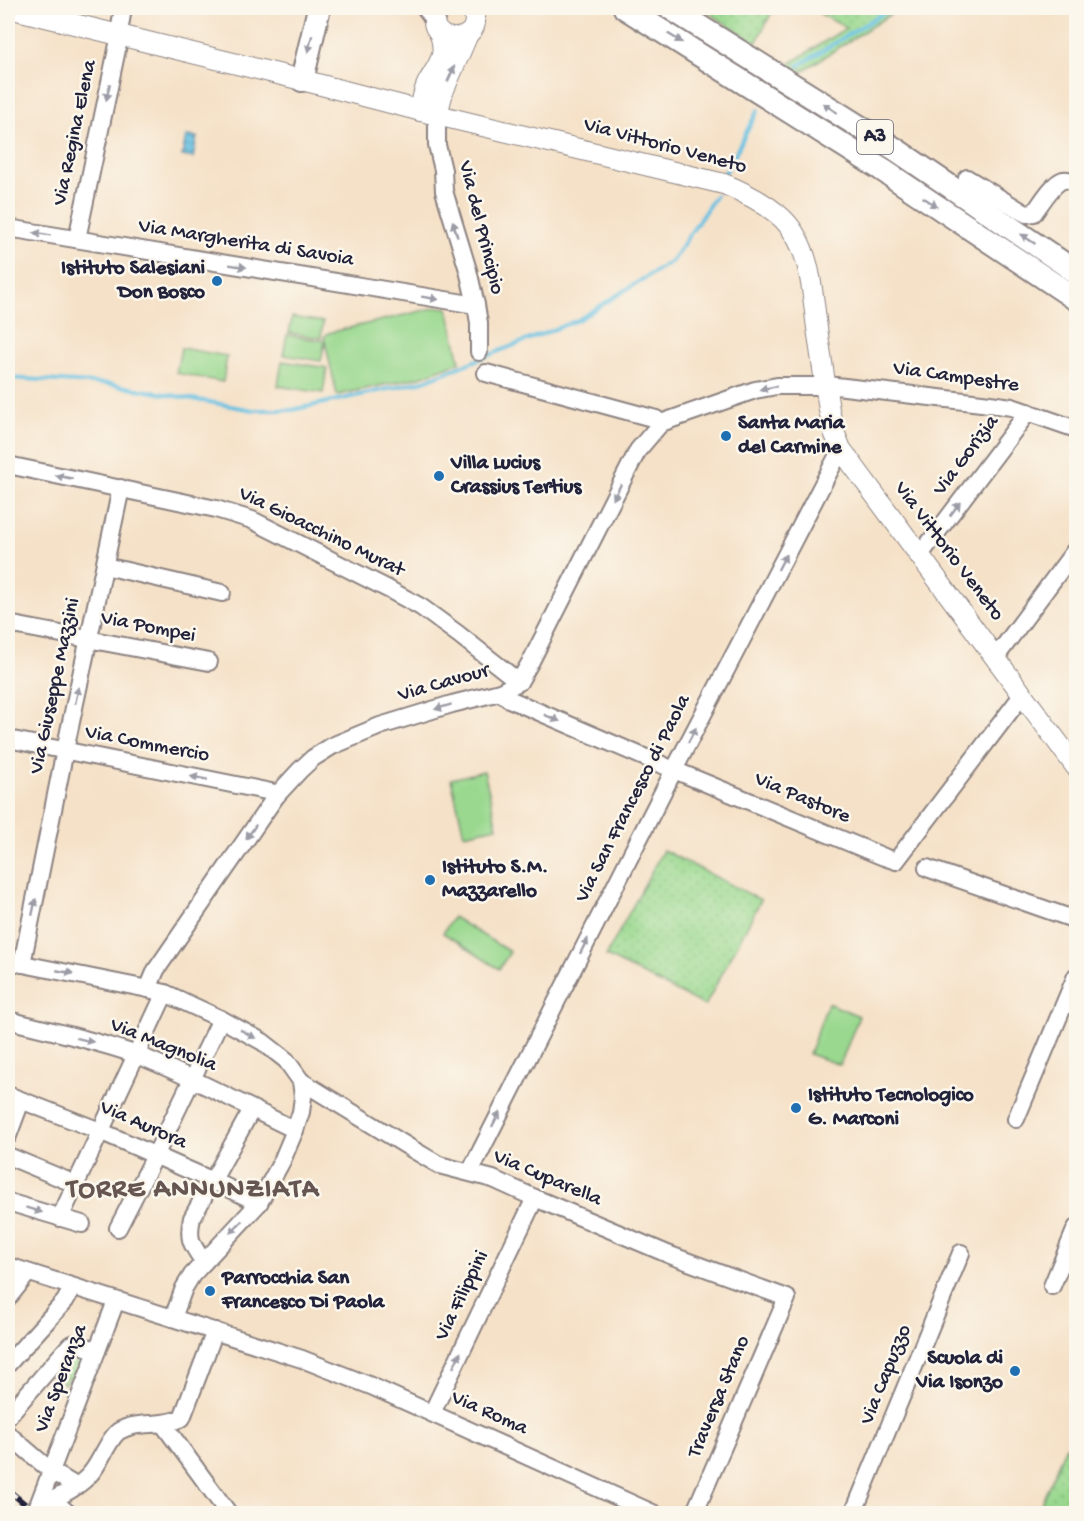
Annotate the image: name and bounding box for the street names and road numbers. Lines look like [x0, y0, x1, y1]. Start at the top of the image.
street label: Via Regina Elena [48, 57, 104, 209]
street label: Via Vittorio Veneto [580, 113, 749, 181]
road number: A3 [857, 120, 893, 154]
street label: Via del Principio [451, 158, 509, 297]
street label: Via Margherita di Savoia [136, 214, 357, 274]
street label: Via Campestre [891, 357, 1022, 399]
street label: Via Gorizia [928, 410, 1006, 502]
street label: Via Vittorio Veneto [887, 477, 1009, 627]
street label: Via Gioacchino Murat [233, 482, 410, 585]
street label: Via Giuseppe Mazzini [25, 596, 87, 777]
street label: Via Pompei [98, 606, 198, 649]
street label: Via Cavour [395, 659, 494, 709]
street label: Via San Francesco di Paola [570, 690, 698, 908]
street label: Via Commercio [82, 721, 211, 769]
street label: Via Pastore [749, 767, 855, 831]
street label: Via Magnolia [105, 1013, 221, 1079]
street label: Via Aurora [95, 1095, 192, 1157]
street label: Via Cuparella [488, 1145, 606, 1214]
street label: Via Filippini [430, 1247, 496, 1346]
street label: Via Speranza [30, 1320, 95, 1438]
street label: Via Capuzzo [855, 1321, 918, 1430]
street label: Traversa Stano [683, 1332, 757, 1463]
street label: Via Roma [446, 1386, 532, 1443]

